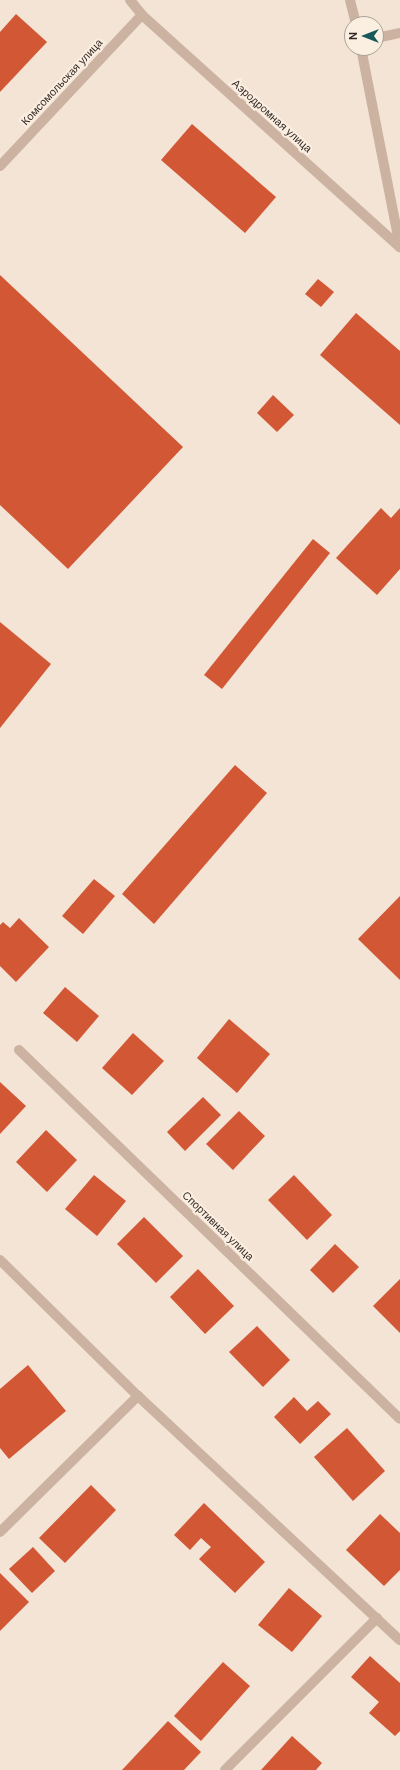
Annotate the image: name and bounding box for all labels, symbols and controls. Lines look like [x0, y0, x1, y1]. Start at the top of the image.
north arrow [344, 16, 384, 56]
text: N [346, 32, 360, 40]
street label: Комсомольская улица [19, 36, 105, 128]
street label: Аэродромная улица [229, 77, 315, 155]
street label: Спортивная улица [180, 1189, 256, 1263]

